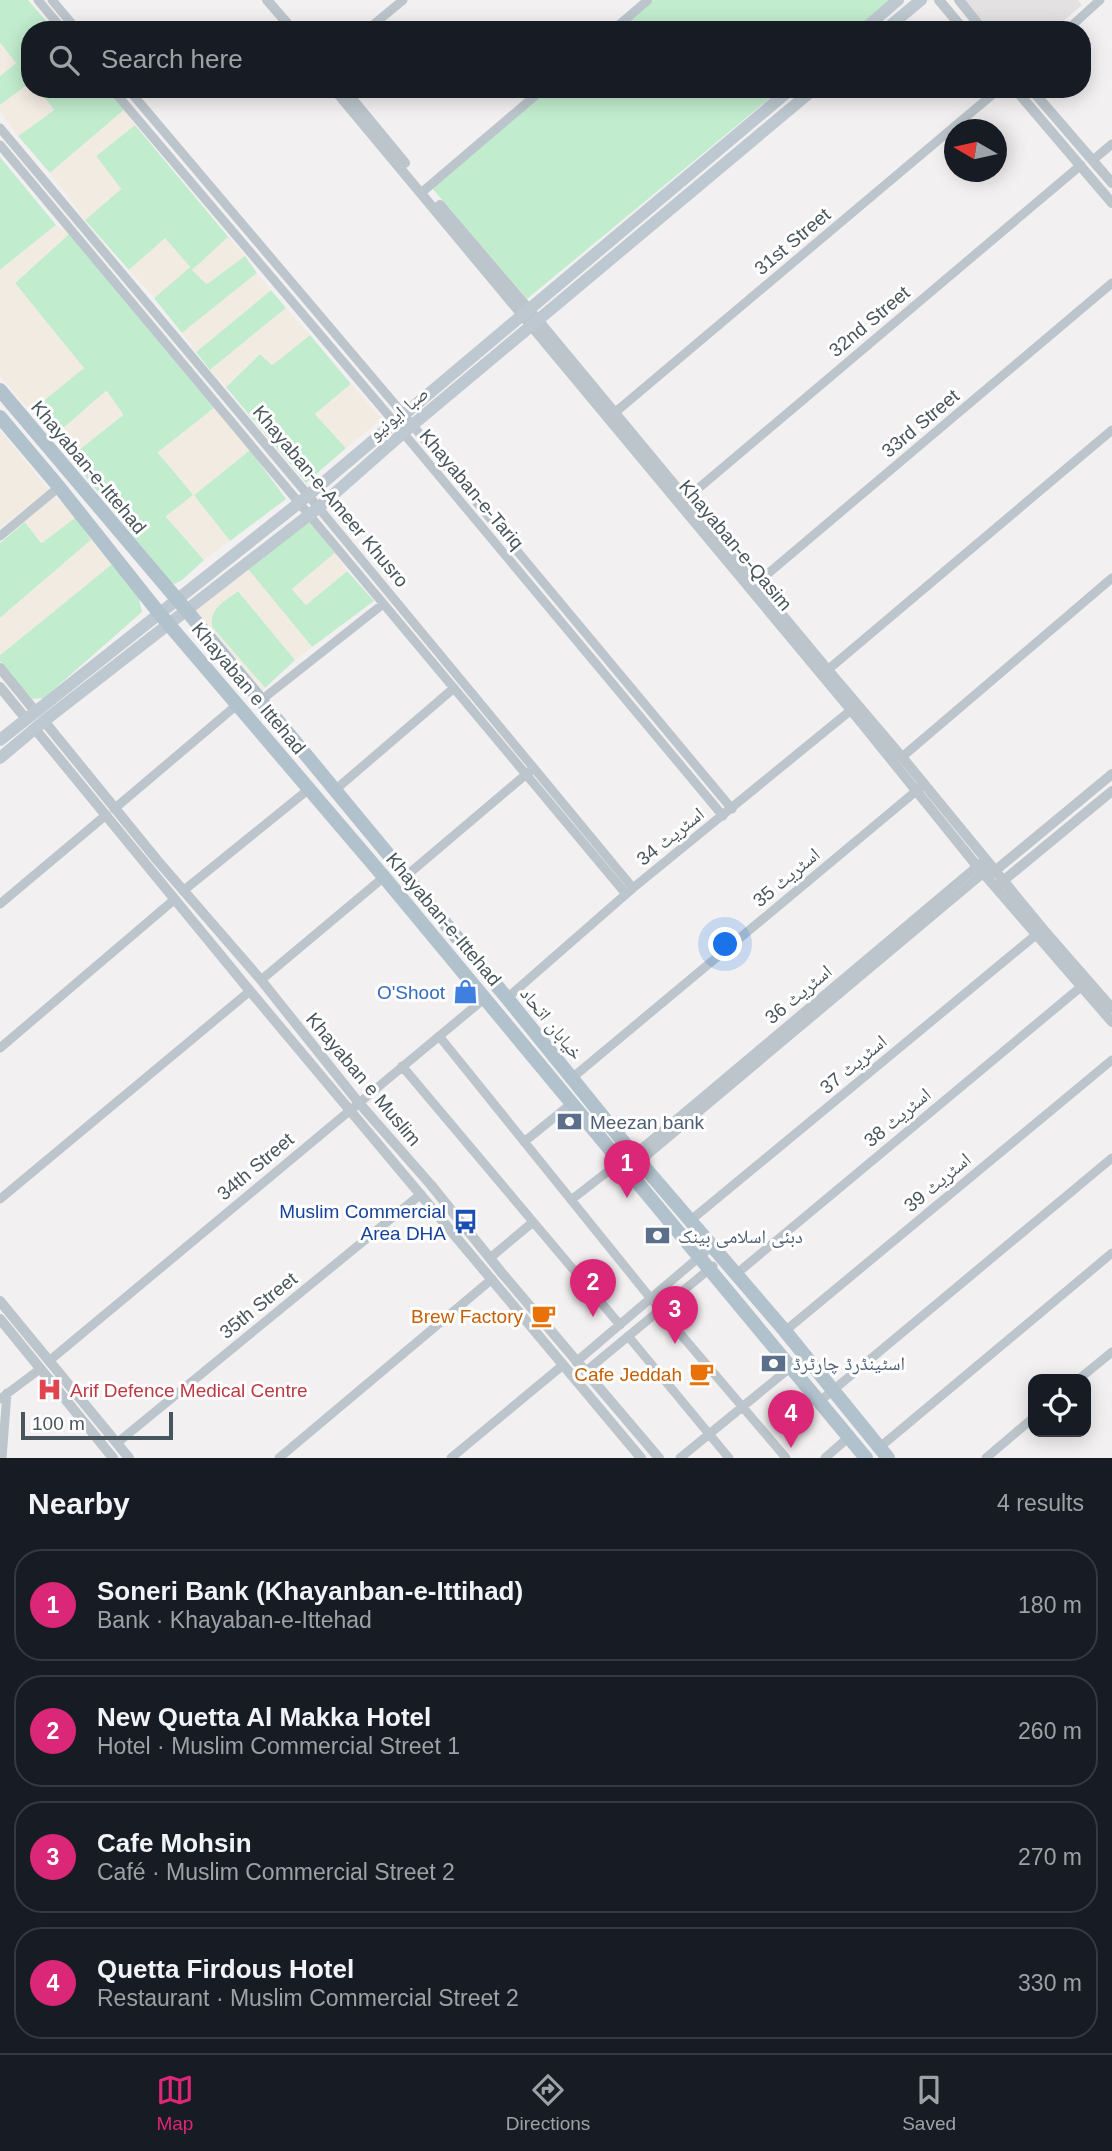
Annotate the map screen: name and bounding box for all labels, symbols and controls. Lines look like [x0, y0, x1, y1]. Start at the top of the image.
search box [21, 21, 1091, 98]
icon: search [45, 41, 83, 79]
text: Search here [101, 44, 243, 74]
north arrow [944, 119, 1007, 182]
street label: 31st Street [750, 203, 835, 279]
street label: 32nd Street [825, 281, 914, 361]
street label: صبا ایونیو [364, 382, 433, 445]
street label: 33rd Street [878, 385, 964, 462]
street label: Khayaban-e-Ittehad [27, 397, 150, 538]
street label: Khayaban-e-Ameer Khusro [249, 401, 413, 591]
street label: Khayaban-e-Tariq [415, 425, 528, 554]
street label: Khayaban-e-Qasim [675, 476, 796, 615]
street label: Khayaban e Ittehad [188, 618, 310, 758]
street label: اسٹریٹ 34 [633, 803, 709, 870]
street label: اسٹریٹ 35 [749, 844, 824, 912]
street label: Khayaban-e-Ittehad [382, 849, 505, 990]
your location [708, 927, 742, 961]
street label: اسٹریٹ 36 [761, 961, 836, 1029]
shop icon: O'Shoot [451, 978, 479, 1006]
place label: O'Shoot [377, 982, 446, 1003]
street label: خیابان اتحاد [515, 983, 587, 1064]
street label: Khayaban e Muslim [302, 1009, 425, 1150]
street label: اسٹریٹ 37 [816, 1031, 891, 1099]
street label: اسٹریٹ 38 [860, 1084, 935, 1152]
bank icon: Meezan bank [556, 1108, 584, 1136]
place label: Meezan bank [590, 1112, 705, 1133]
street label: 34th Street [213, 1128, 298, 1204]
pin: 1 [604, 1140, 650, 1198]
street label: اسٹریٹ 39 [900, 1149, 975, 1217]
place label: Muslim Commercial Area DHA [279, 1201, 446, 1244]
bus stop icon: Muslim Commercial Area DHA [452, 1208, 480, 1236]
bank icon: دبئی اسلامی بینک [644, 1222, 672, 1250]
place label: دبئی اسلامی بینک [678, 1226, 803, 1248]
pin: 2 [570, 1259, 616, 1317]
street label: 35th Street [216, 1268, 302, 1343]
pin: 3 [652, 1286, 698, 1344]
cafe icon: Brew Factory [529, 1302, 557, 1330]
place label: Brew Factory [411, 1306, 523, 1327]
bank icon: اسٹینڈرڈ چارٹرڈ [759, 1349, 787, 1377]
place label: اسٹینڈرڈ چارٹرڈ [793, 1353, 905, 1375]
cafe icon: Cafe Jeddah [688, 1360, 716, 1388]
place label: Cafe Jeddah [574, 1364, 682, 1385]
map controls [1028, 1374, 1091, 1437]
button: locate [1028, 1374, 1091, 1437]
hospital icon: Arif Defence Medical Centre [36, 1376, 64, 1404]
place label: Arif Defence Medical Centre [70, 1380, 308, 1401]
pin: 4 [768, 1390, 814, 1448]
scale bar [21, 1409, 173, 1441]
text: 100 m [32, 1413, 85, 1434]
text: Nearby [28, 1487, 130, 1520]
text: 4 results [997, 1490, 1084, 1516]
text: Soneri Bank (Khayanban-e-Ittihad) [97, 1576, 523, 1606]
text: 1 [47, 1592, 59, 1618]
text: 180 m [1018, 1592, 1082, 1618]
text: Bank · Khayaban-e-Ittehad [97, 1607, 372, 1633]
text: New Quetta Al Makka Hotel [97, 1702, 431, 1732]
text: 2 [47, 1718, 59, 1744]
text: 260 m [1018, 1718, 1082, 1744]
text: Hotel · Muslim Commercial Street 1 [97, 1733, 460, 1759]
text: Cafe Mohsin [97, 1828, 252, 1858]
text: 3 [47, 1844, 59, 1870]
text: 270 m [1018, 1844, 1082, 1870]
text: Café · Muslim Commercial Street 2 [97, 1859, 455, 1885]
text: Quetta Firdous Hotel [97, 1954, 354, 1984]
text: 4 [47, 1970, 59, 1996]
text: 330 m [1018, 1970, 1082, 1996]
text: Restaurant · Muslim Commercial Street 2 [97, 1985, 519, 2011]
tab: Map [156, 2071, 194, 2135]
tab: Directions [506, 2071, 590, 2135]
tab: Saved [902, 2071, 956, 2135]

